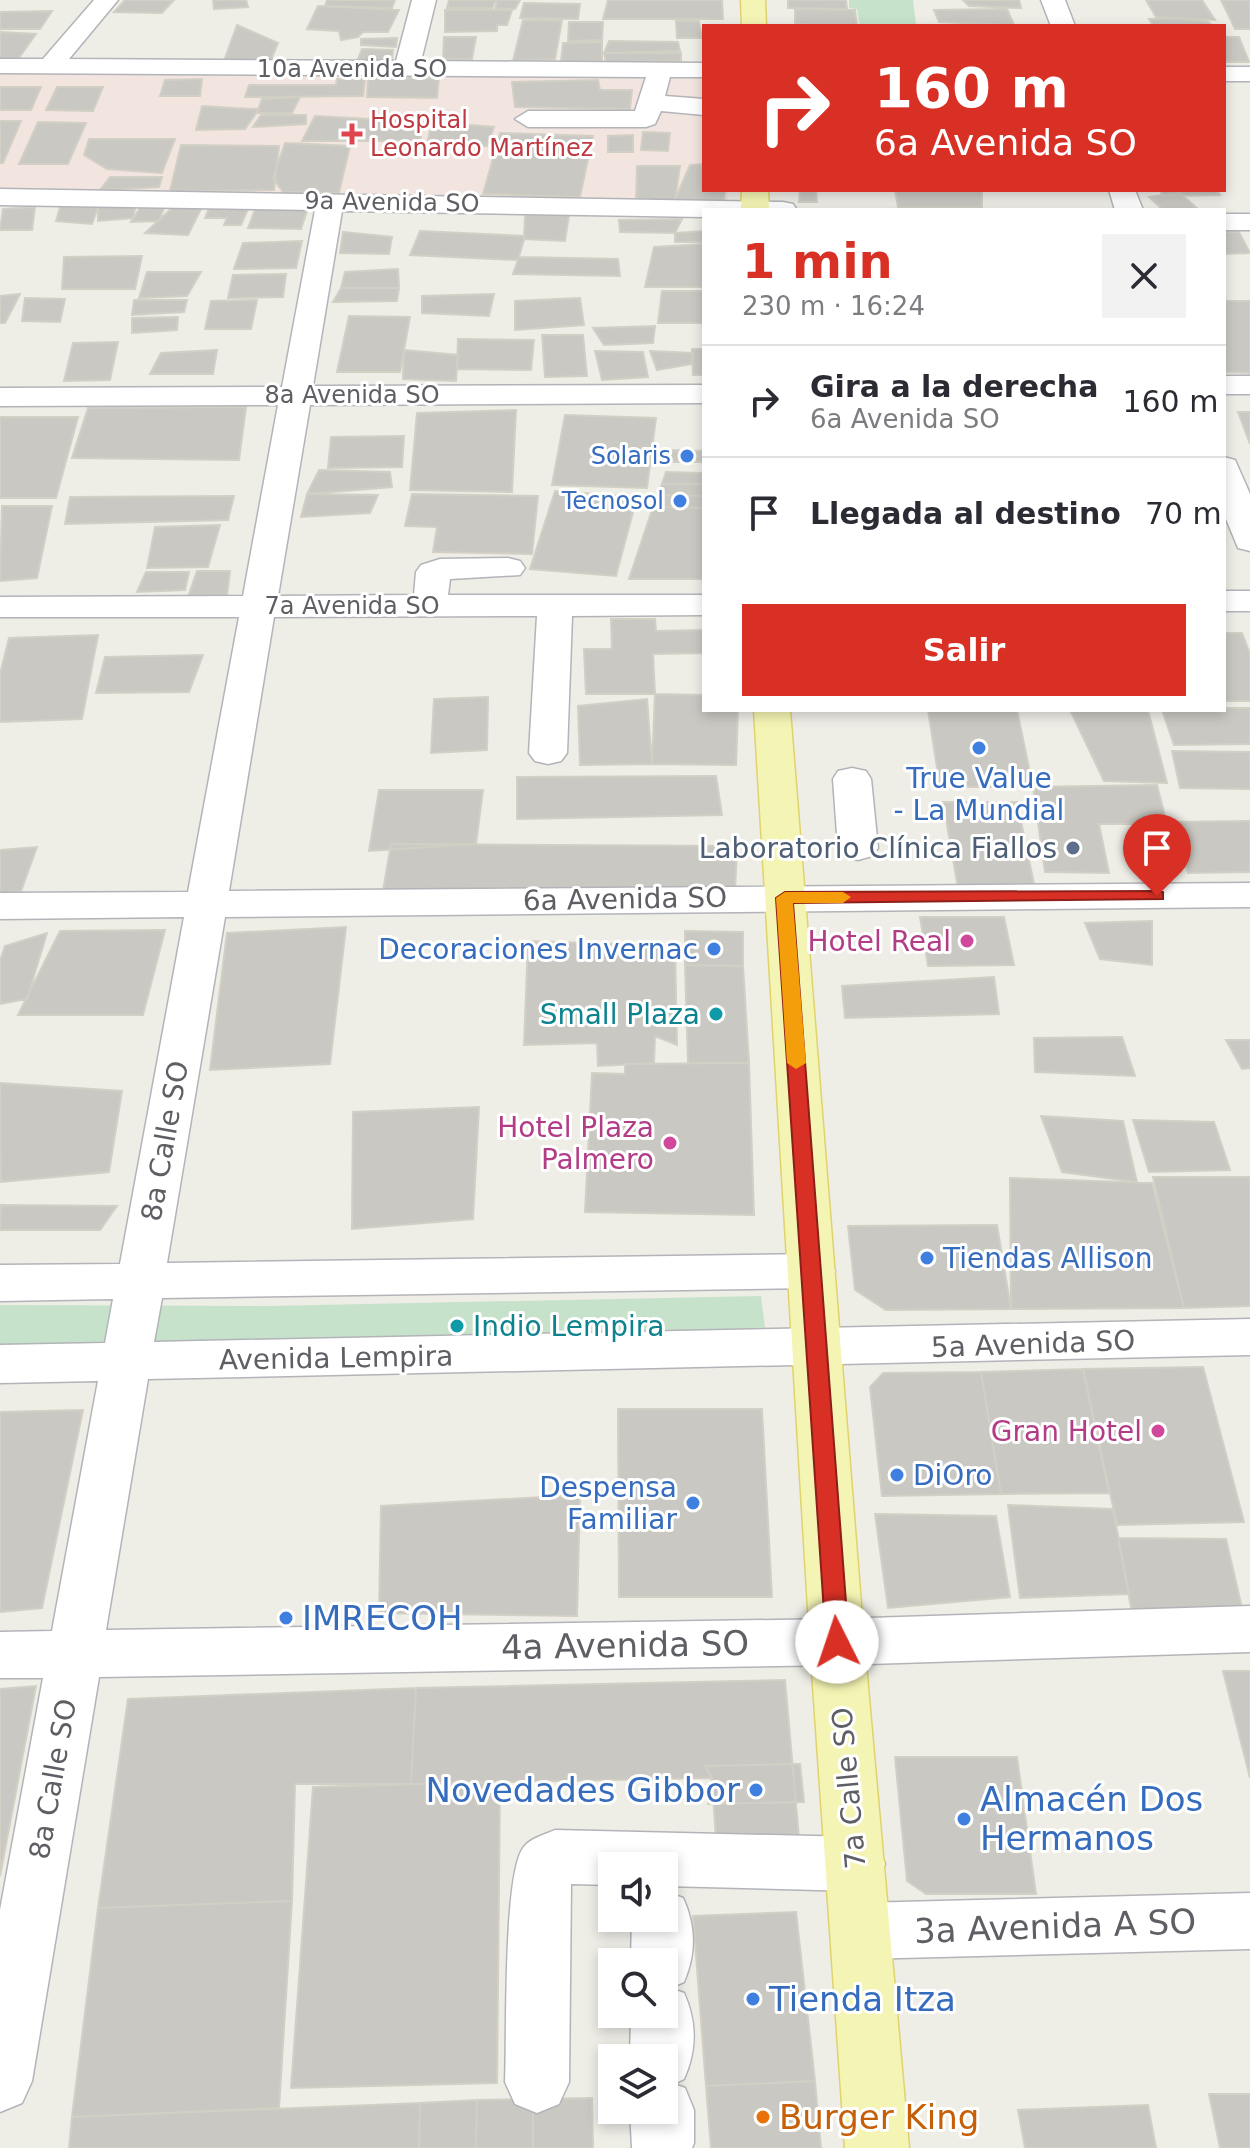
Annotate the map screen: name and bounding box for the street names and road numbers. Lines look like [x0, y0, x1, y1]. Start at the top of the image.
street label: 10a Avenida SO [257, 55, 447, 83]
street label: 9a Avenida SO [304, 186, 480, 218]
street label: 8a Avenida SO [264, 381, 440, 409]
street label: 7a Avenida SO [264, 592, 440, 620]
street label: 6a Avenida SO [523, 881, 727, 917]
street label: 8a Calle SO [135, 1058, 195, 1224]
street label: 5a Avenida SO [930, 1324, 1136, 1364]
street label: Avenida Lempira [218, 1339, 454, 1377]
street label: 4a Avenida SO [501, 1623, 749, 1667]
street label: 8a Calle SO [23, 1696, 83, 1862]
street label: 7a Calle SO [825, 1706, 873, 1870]
street label: 3a Avenida A SO [913, 1901, 1197, 1951]

